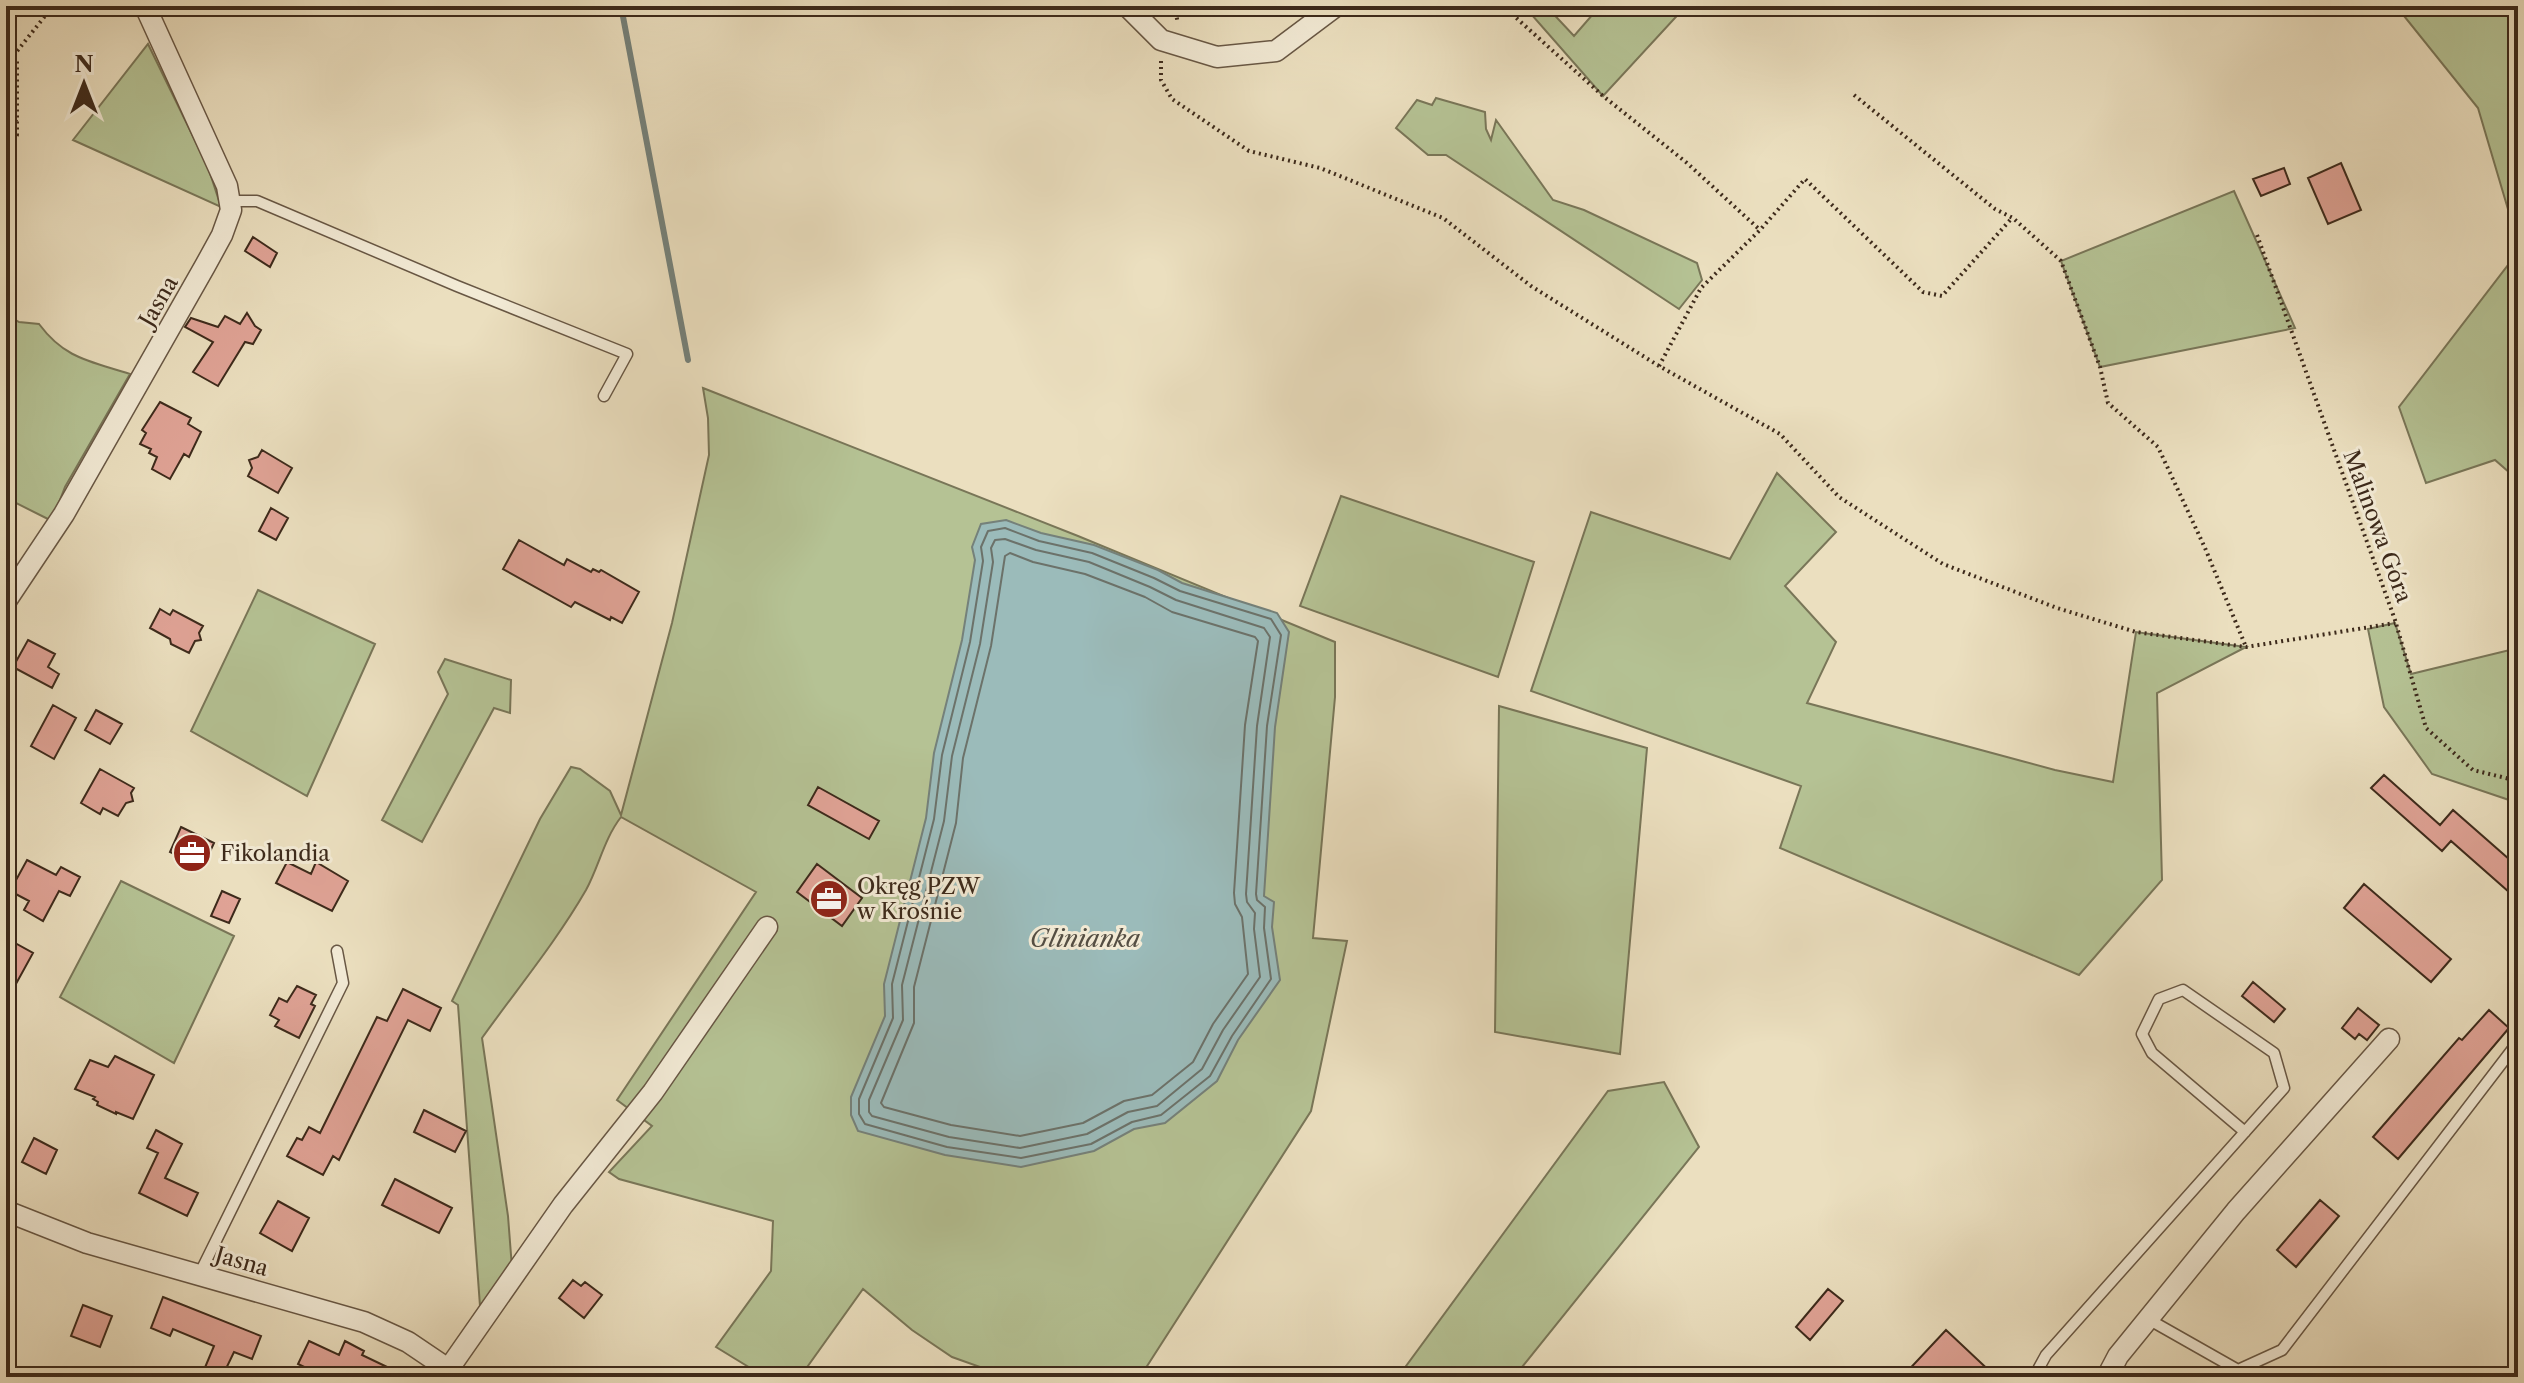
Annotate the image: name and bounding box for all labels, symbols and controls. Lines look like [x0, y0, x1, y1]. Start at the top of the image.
north arrow [44, 44, 124, 124]
text: N [74, 51, 94, 78]
street label: Jasna [132, 271, 184, 334]
street label: Malinowa Góra [2337, 446, 2418, 606]
office icon: Fikolandia [171, 832, 213, 874]
place label: Fikolandia [220, 840, 330, 867]
place label: Okręg PZW w Krośnie [856, 873, 981, 925]
office icon: Okręg PZW w Krośnie [808, 878, 850, 920]
water label: Glinianka [1030, 924, 1140, 953]
street label: Jasna [209, 1240, 272, 1282]

